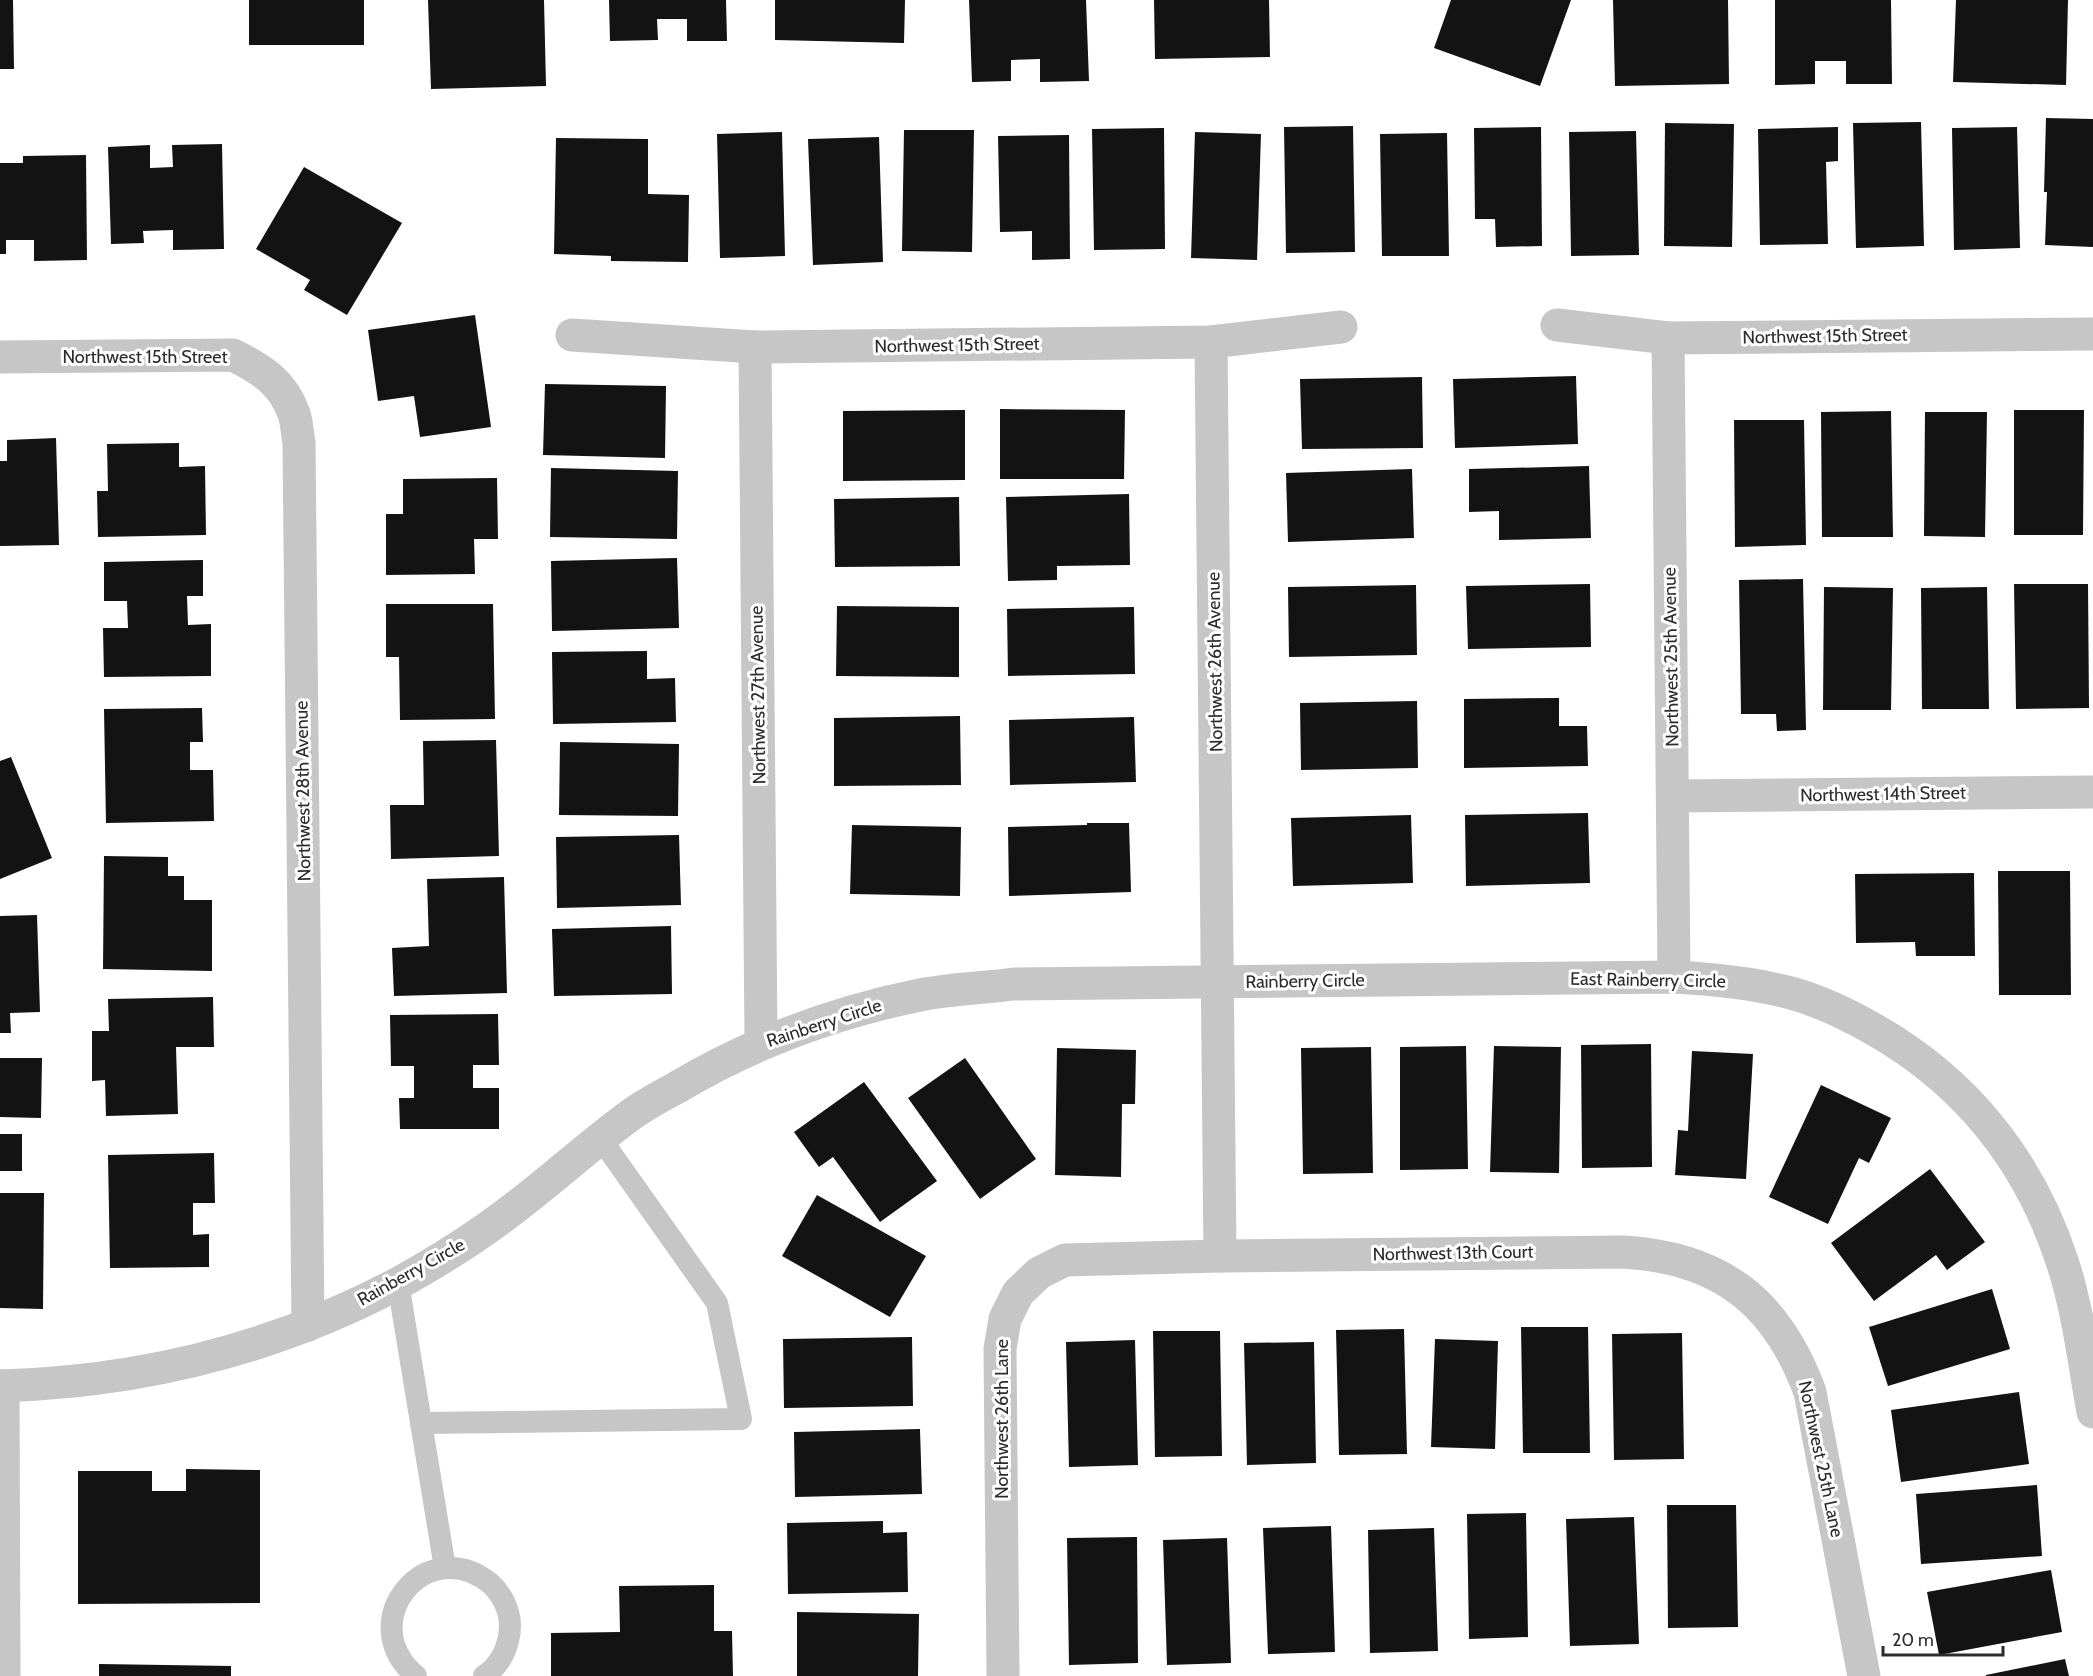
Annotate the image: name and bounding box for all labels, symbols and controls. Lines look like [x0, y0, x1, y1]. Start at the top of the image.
street label: Northwest 15th Street [1742, 324, 1908, 348]
street label: Northwest 15th Street [874, 333, 1040, 357]
street label: Northwest 15th Street [62, 346, 228, 368]
street label: Northwest 25th Avenue [1658, 567, 1684, 747]
street label: Northwest 26th Avenue [1202, 572, 1228, 752]
street label: Northwest 27th Avenue [745, 605, 771, 785]
street label: Northwest 28th Avenue [290, 700, 316, 882]
street label: Northwest 14th Street [1800, 782, 1966, 806]
street label: East Rainberry Circle [1570, 968, 1726, 992]
street label: Rainberry Circle [1245, 969, 1365, 993]
street label: Rainberry Circle [764, 994, 884, 1052]
street label: Rainberry Circle [353, 1233, 469, 1311]
street label: Northwest 13th Court [1372, 1241, 1534, 1265]
street label: Northwest 26th Lane [991, 1339, 1013, 1499]
street label: Northwest 25th Lane [1794, 1379, 1848, 1539]
scale bar [1883, 1619, 2003, 1657]
text: 20 m [1892, 1629, 1934, 1651]

